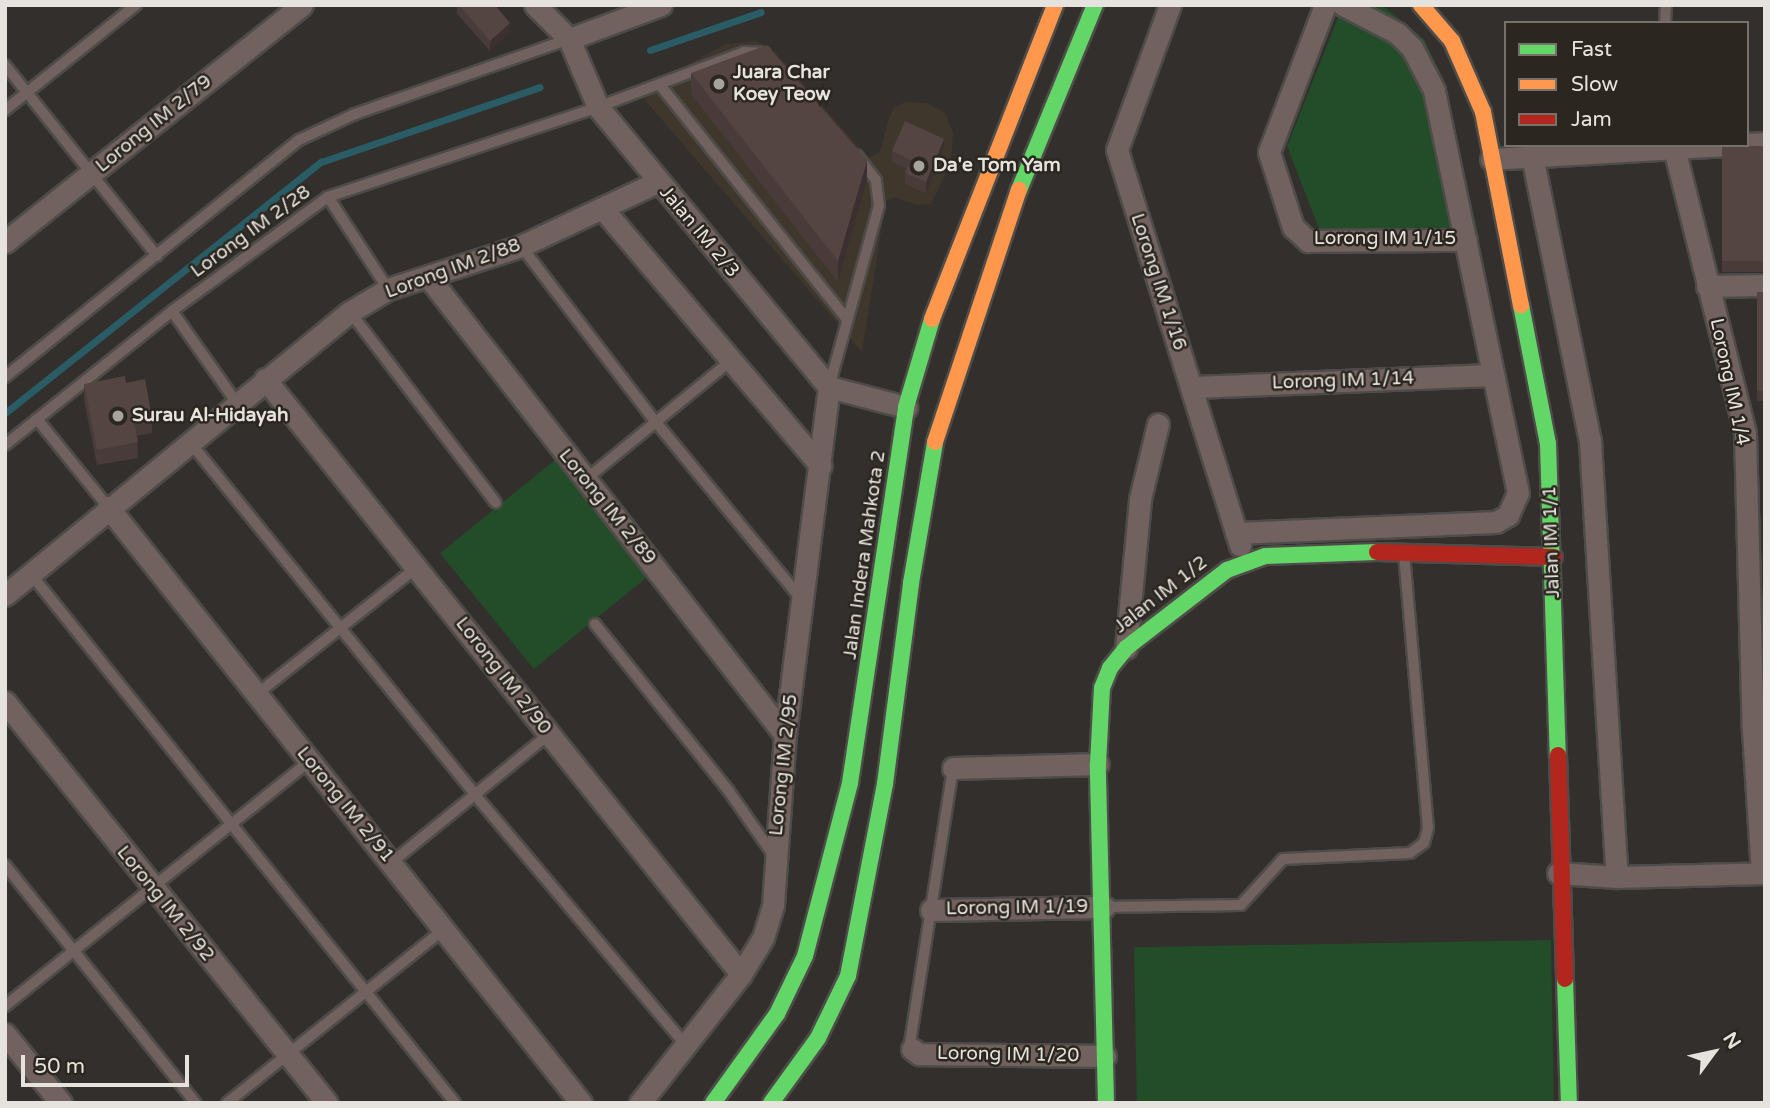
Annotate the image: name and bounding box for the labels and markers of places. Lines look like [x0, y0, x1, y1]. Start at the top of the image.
place label: Juara Char Koey Teow [733, 62, 831, 106]
marker: Juara Char Koey Teow [711, 76, 727, 92]
place label: Da'e Tom Yam [933, 155, 1061, 177]
marker: Da'e Tom Yam [911, 158, 927, 174]
place label: Surau Al-Hidayah [132, 405, 289, 427]
marker: Surau Al-Hidayah [110, 408, 126, 424]

